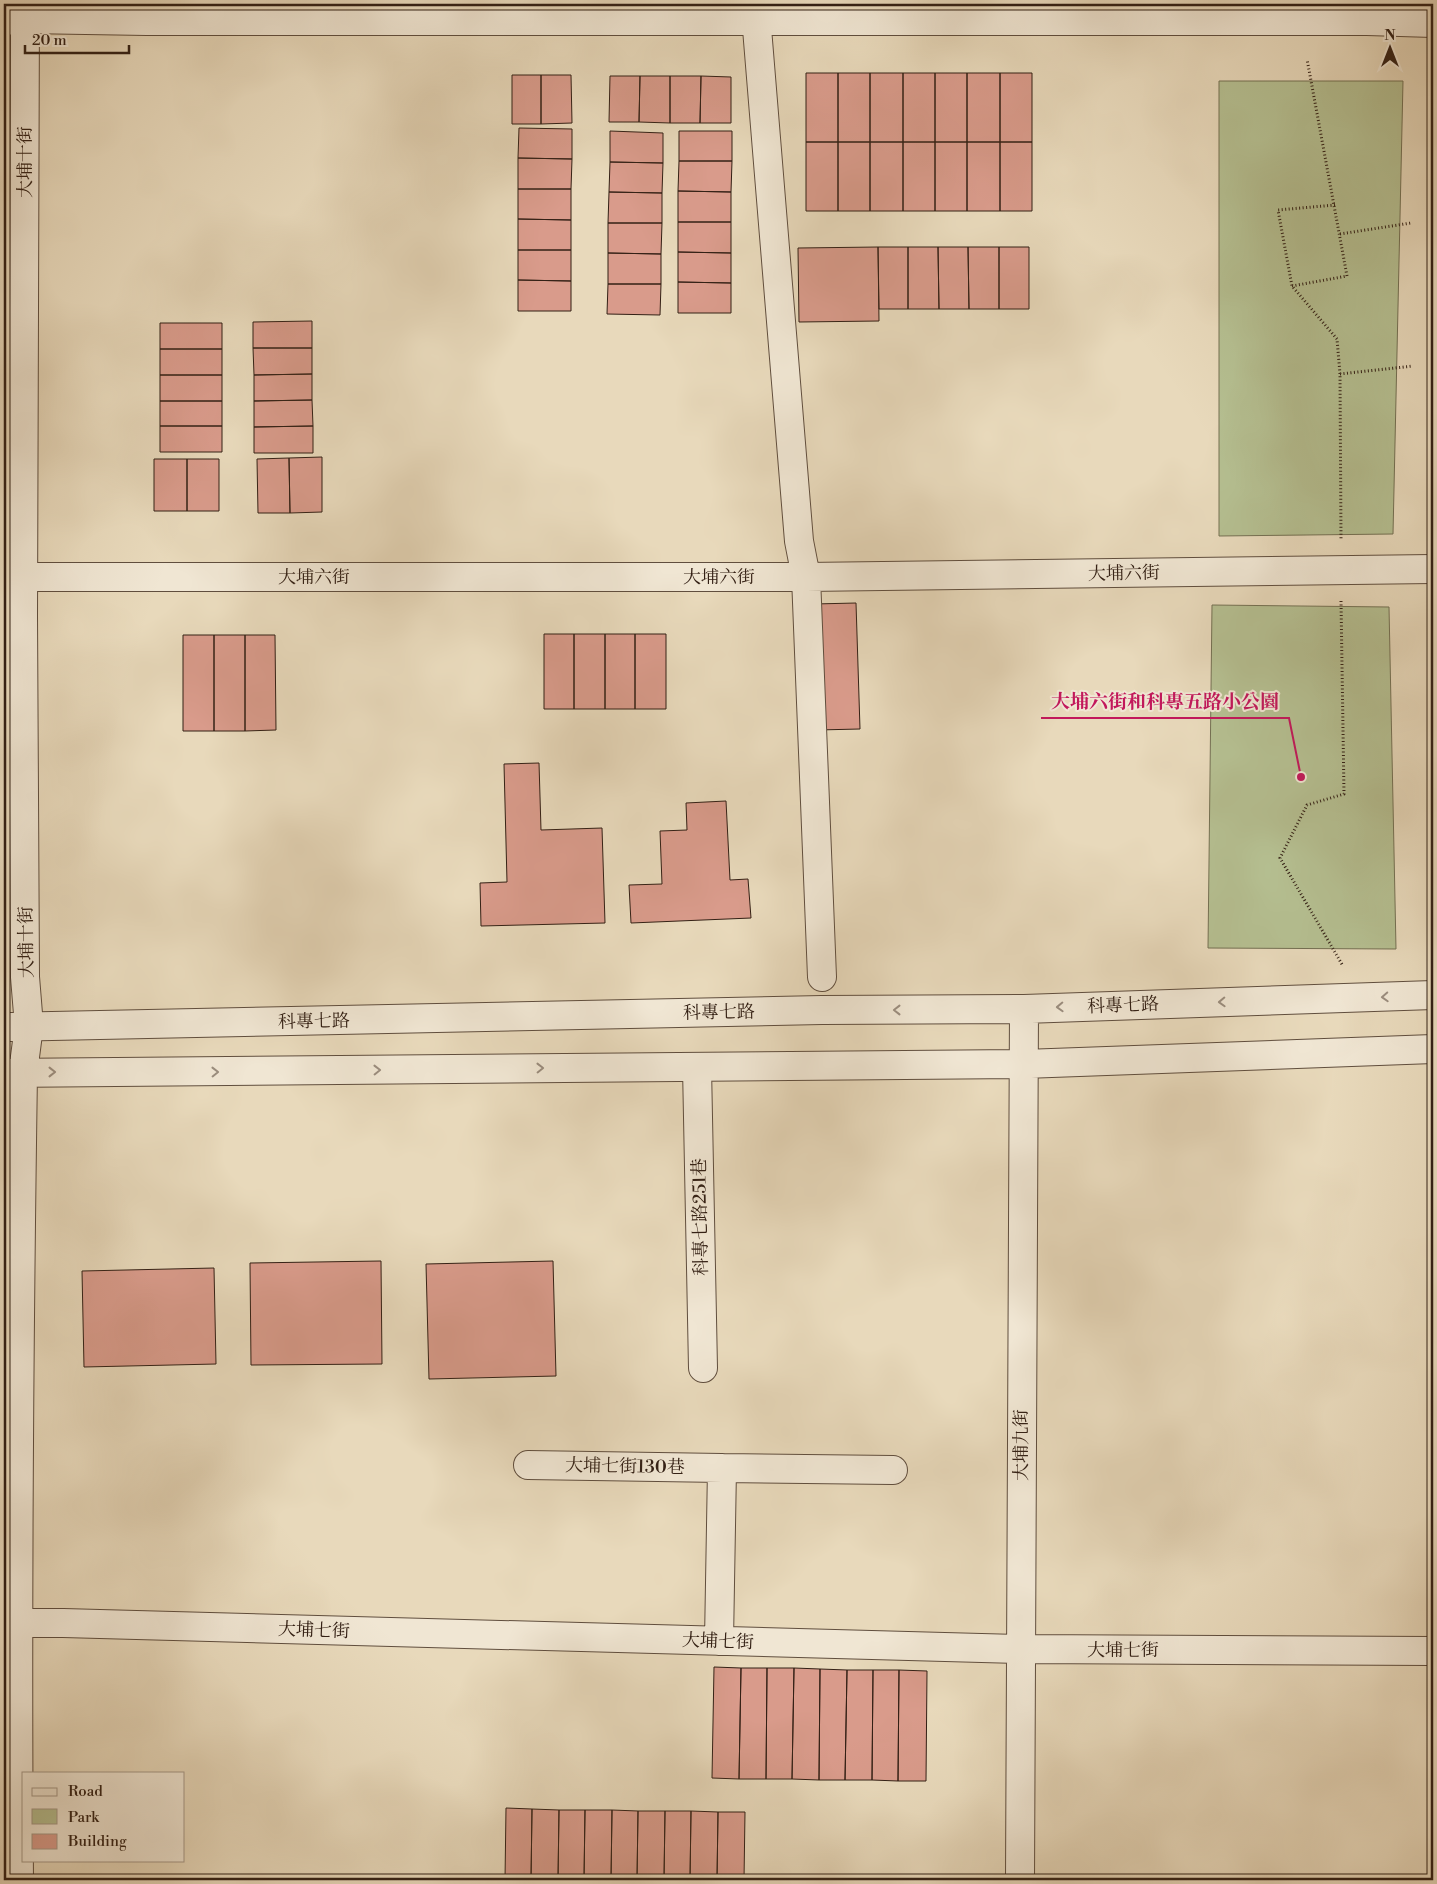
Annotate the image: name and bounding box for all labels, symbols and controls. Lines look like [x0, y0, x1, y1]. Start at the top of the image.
scale bar [25, 22, 129, 54]
north arrow [1364, 22, 1414, 72]
text: N [1384, 27, 1396, 45]
text: 20 m [32, 31, 67, 50]
street label: 大埔十街 [14, 126, 37, 198]
street label: 大埔六街 [1088, 561, 1160, 586]
street label: 大埔六街 [278, 566, 350, 589]
street label: 大埔六街 [683, 566, 755, 589]
callout: 大埔六街和科專五路小公園 [1041, 684, 1289, 718]
text: 大埔六街和科專五路小公園 [1051, 690, 1279, 714]
street label: 大埔十街 [14, 906, 39, 978]
one-way arrow [1380, 991, 1388, 1002]
street label: 科專七路 [1087, 993, 1159, 1018]
one-way arrow [1218, 997, 1226, 1008]
street label: 科專七路 [683, 1000, 755, 1025]
one-way arrow [1055, 1002, 1063, 1013]
one-way arrow [893, 1005, 901, 1015]
street label: 科專七路 [278, 1009, 350, 1034]
one-way arrow [536, 1063, 544, 1074]
one-way arrow [374, 1065, 382, 1075]
one-way arrow [211, 1066, 219, 1077]
one-way arrow [49, 1067, 57, 1077]
street label: 科專七路251巷 [688, 1158, 713, 1276]
street label: 大埔九街 [1010, 1409, 1033, 1481]
street label: 大埔七街130巷 [565, 1454, 685, 1479]
street label: 大埔七街 [278, 1618, 350, 1643]
street label: 大埔七街 [682, 1629, 754, 1654]
street label: 大埔七街 [1087, 1639, 1159, 1662]
legend [22, 1772, 185, 1862]
text: Road [68, 1782, 103, 1801]
text: Park [68, 1808, 100, 1827]
text: Building [67, 1832, 127, 1851]

